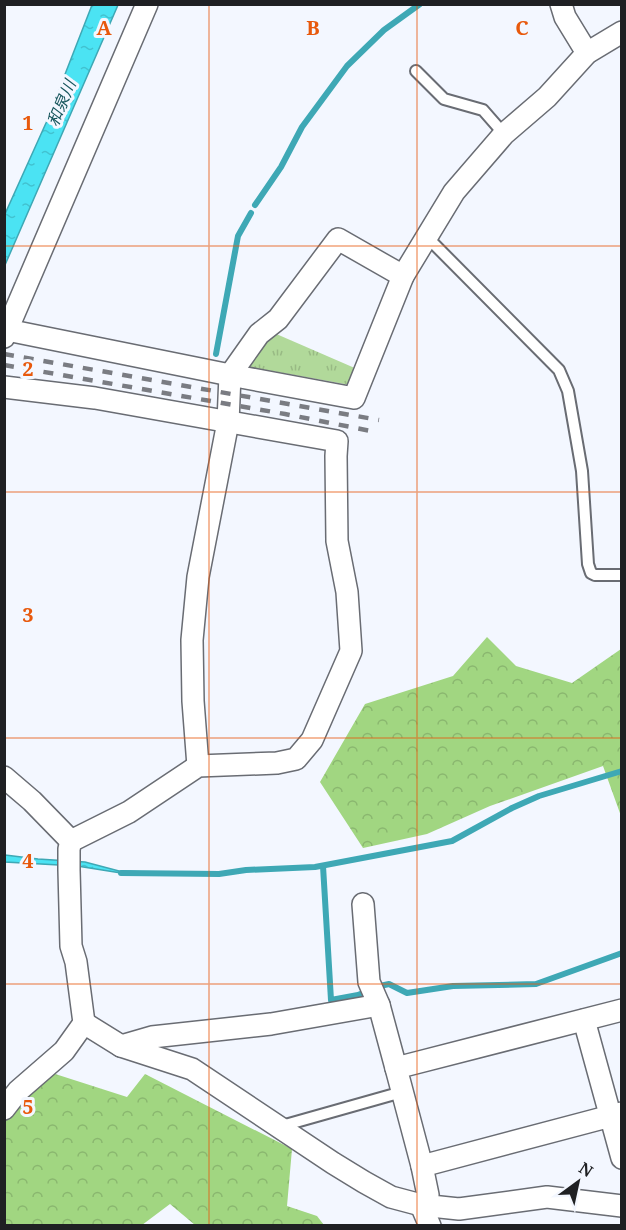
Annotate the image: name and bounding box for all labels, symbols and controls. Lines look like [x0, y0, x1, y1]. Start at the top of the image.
text: A [96, 14, 112, 41]
text: B [306, 14, 320, 41]
text: C [515, 14, 529, 41]
water label: 和泉川 [41, 75, 81, 129]
text: 1 [22, 109, 34, 136]
text: 2 [22, 355, 34, 382]
text: 3 [22, 601, 34, 628]
text: 4 [22, 847, 34, 874]
text: 5 [22, 1093, 34, 1120]
north arrow [548, 1152, 608, 1212]
text: N [575, 1157, 598, 1182]

